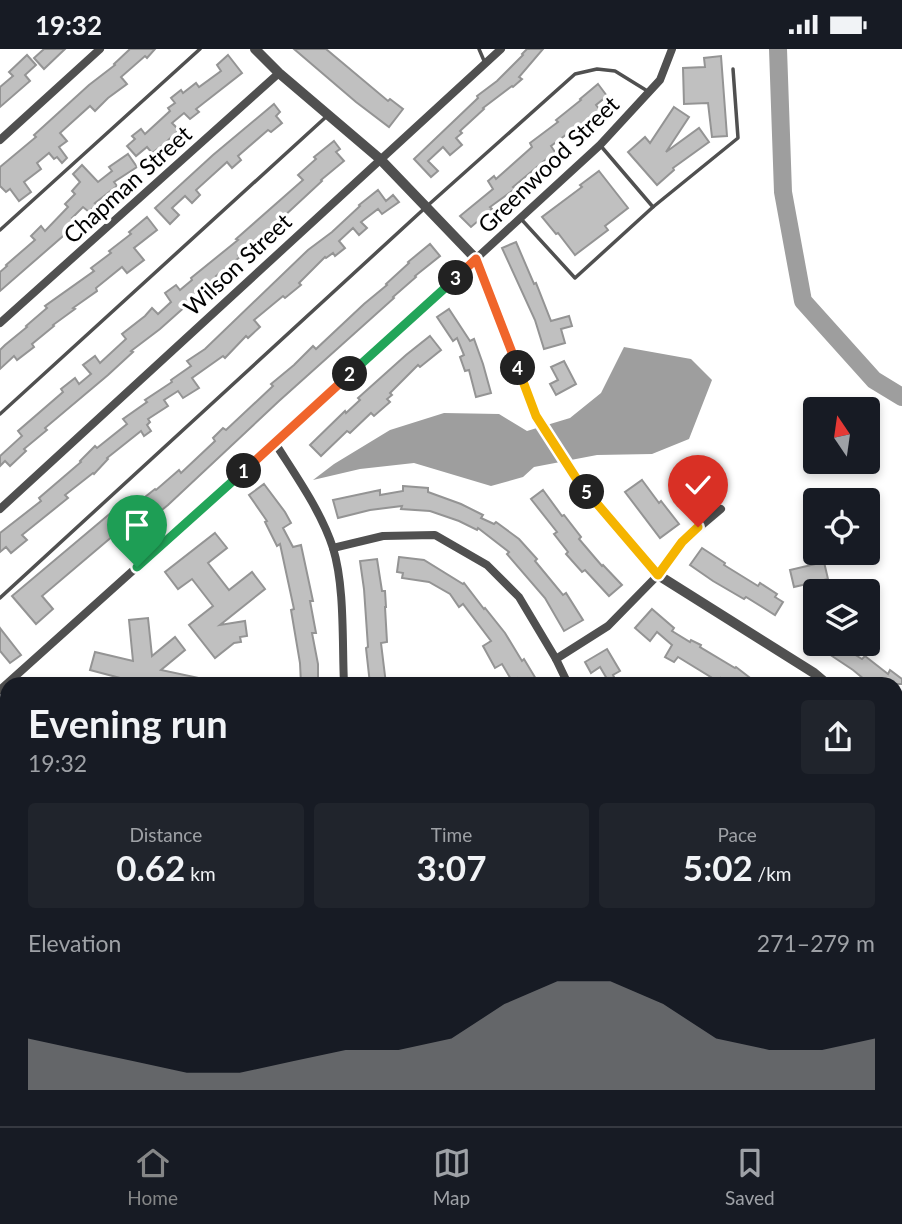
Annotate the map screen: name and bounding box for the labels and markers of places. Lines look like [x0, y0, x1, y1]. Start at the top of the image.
pin: 3 [438, 261, 474, 295]
pin: 4 [500, 351, 536, 385]
pin: 2 [332, 357, 368, 391]
pin: 1 [226, 453, 262, 489]
pin [668, 455, 728, 527]
pin: 5 [570, 475, 604, 509]
pin [107, 495, 167, 567]

